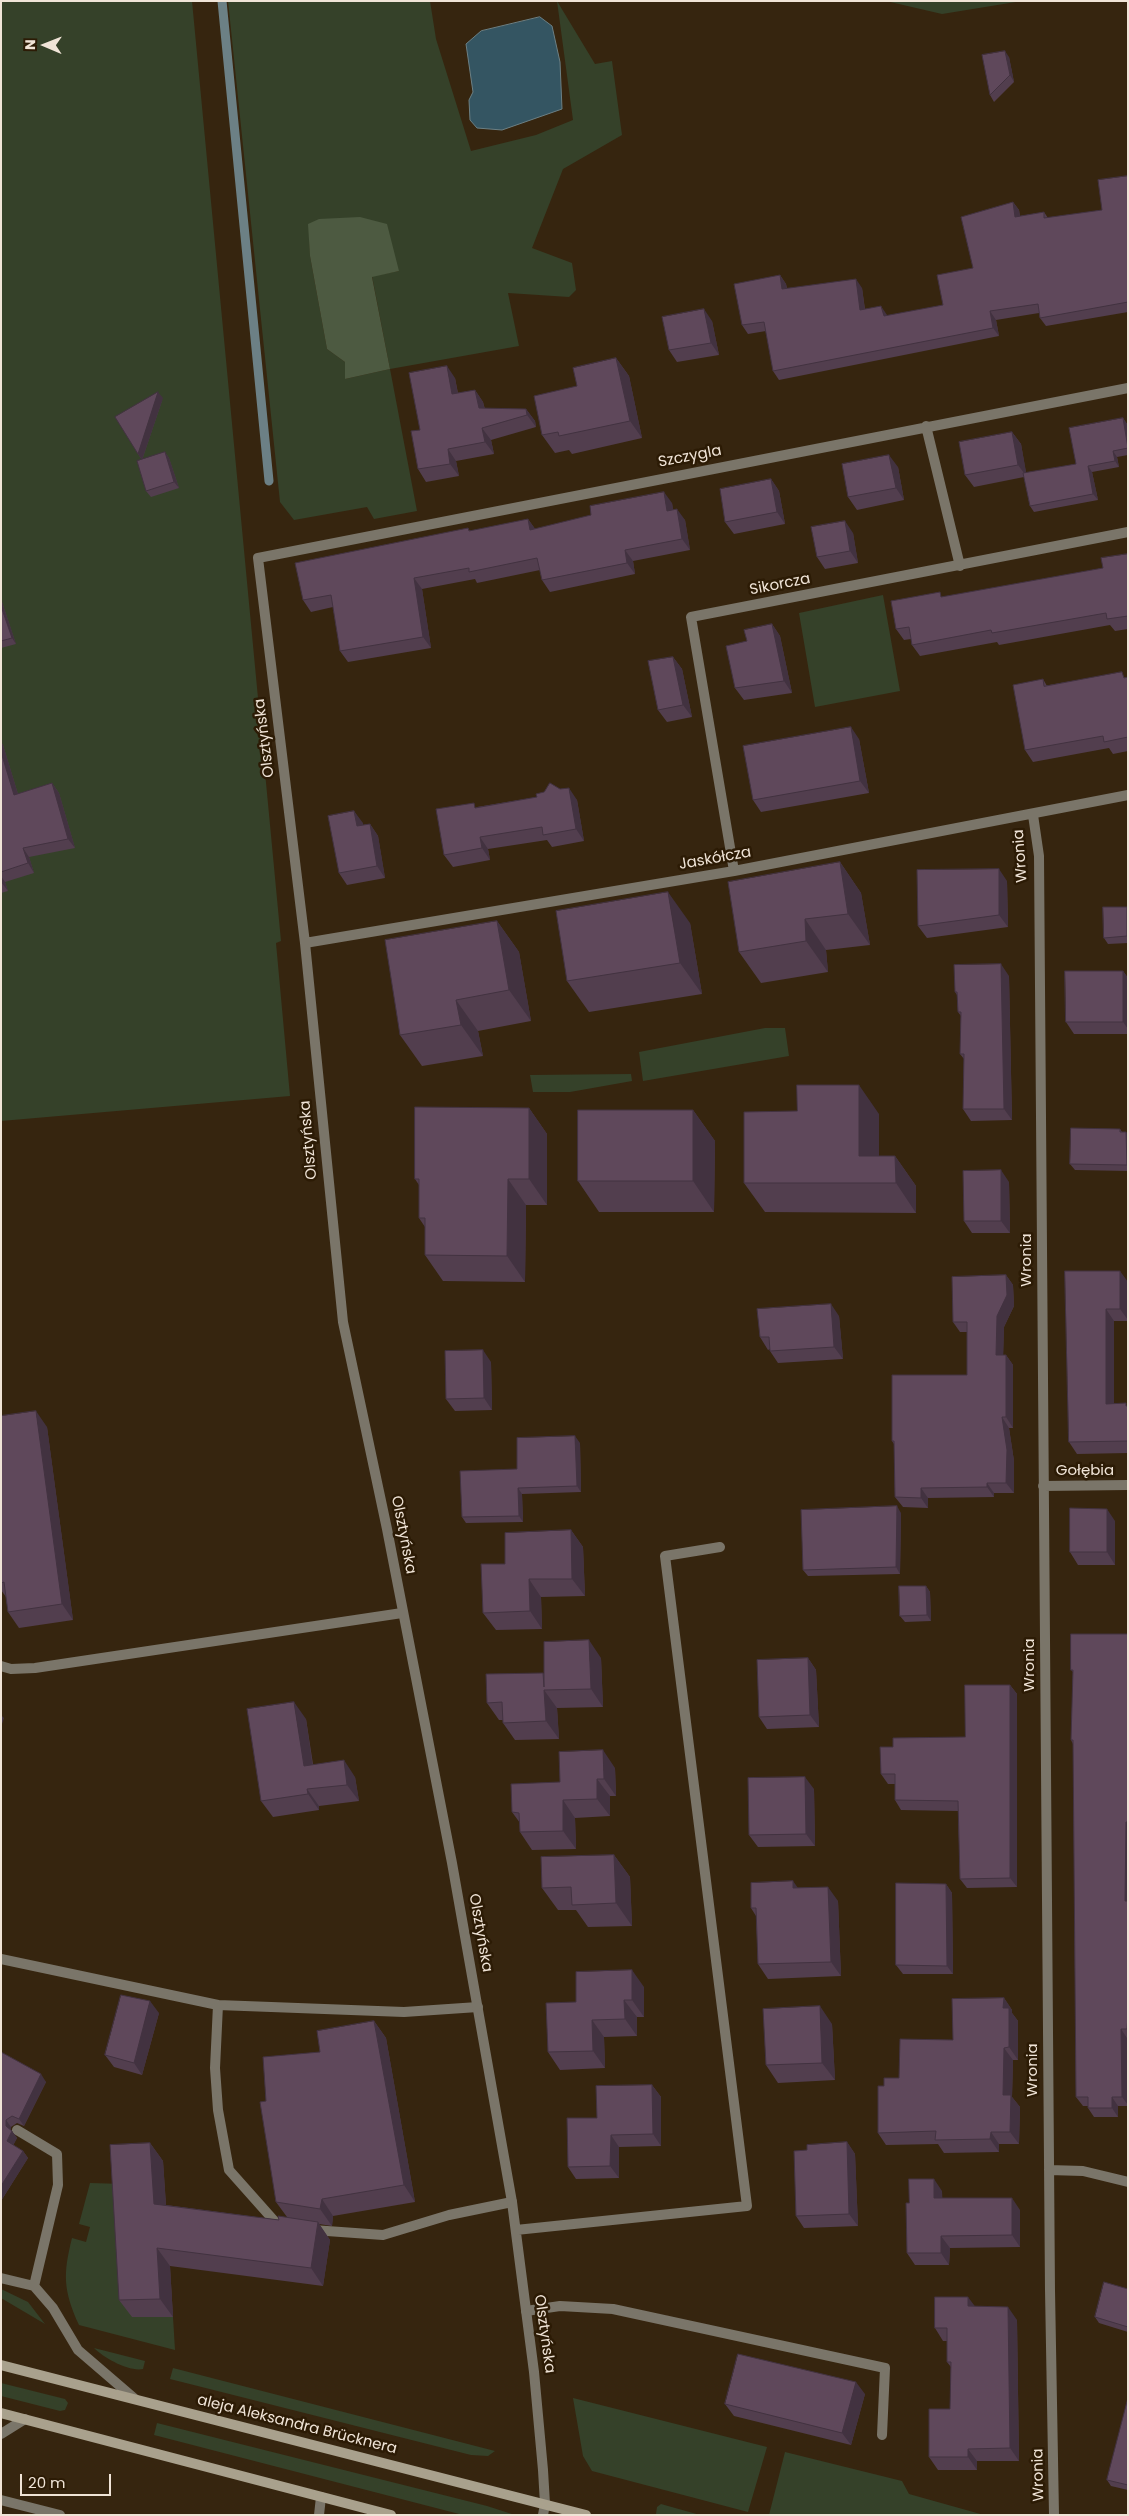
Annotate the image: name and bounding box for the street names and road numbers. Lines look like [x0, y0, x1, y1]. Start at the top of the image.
street label: Szczygla [657, 442, 723, 472]
street label: Sikorcza [748, 570, 812, 600]
street label: Olsztyńska [251, 698, 279, 778]
street label: Wronia [1010, 829, 1032, 883]
street label: Jaskółcza [677, 844, 753, 874]
street label: Olsztyńska [297, 1100, 321, 1180]
street label: Wronia [1018, 1233, 1036, 1287]
street label: Gołębia [1056, 1462, 1114, 1480]
street label: Olsztyńska [387, 1494, 419, 1576]
street label: Wronia [1021, 1638, 1039, 1692]
street label: Olsztyńska [464, 1892, 496, 1974]
street label: Wronia [1024, 2043, 1042, 2097]
street label: Olsztyńska [530, 2293, 558, 2375]
street label: aleja Aleksandra Brücknera [195, 2391, 399, 2459]
street label: Wronia [1030, 2448, 1048, 2502]

